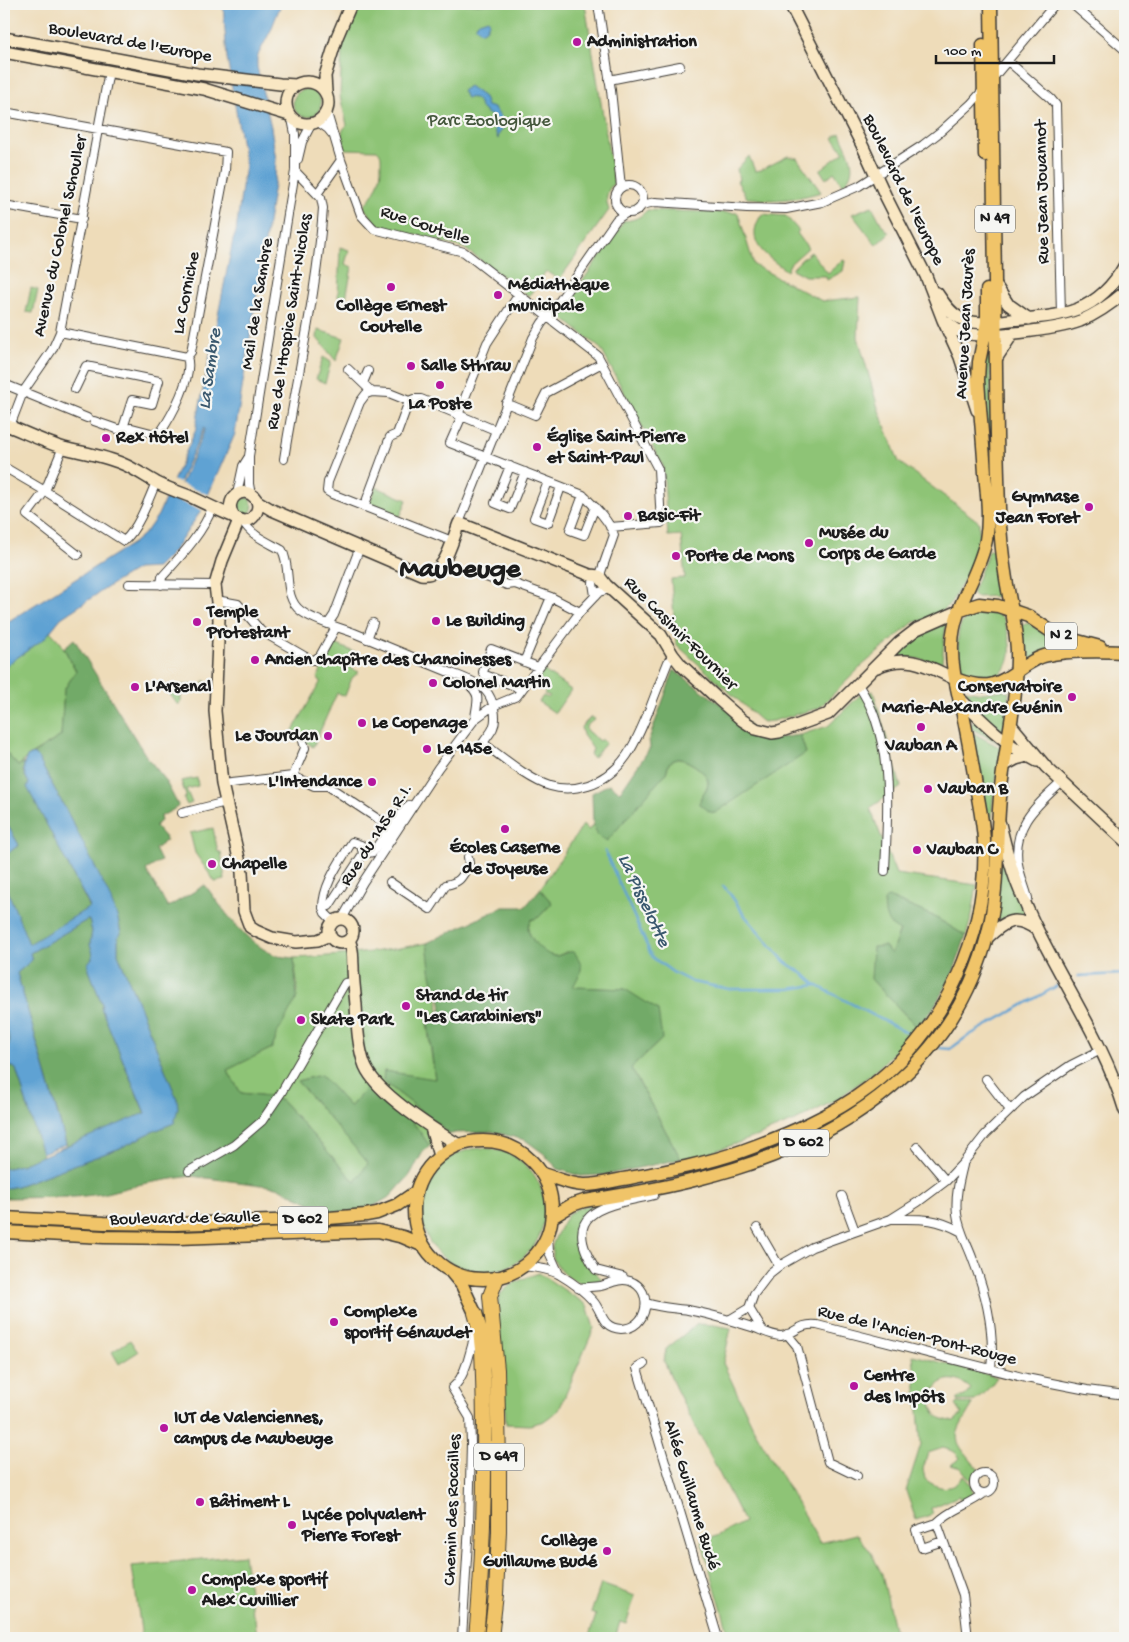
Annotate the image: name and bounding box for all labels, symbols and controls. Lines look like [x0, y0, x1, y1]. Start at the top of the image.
street label: Boulevard de l'Europe [46, 18, 214, 68]
place label: Administration [586, 32, 697, 53]
scale bar [936, 32, 1054, 64]
marker: Administration [571, 36, 583, 48]
text: 100 m [943, 43, 982, 61]
street label: Boulevard de l'Europe [857, 110, 949, 270]
park label: Parc Zoologique [427, 111, 551, 132]
street label: Rue Jean Jouannot [1031, 118, 1055, 264]
street label: Avenue du Colonel Schouller [29, 132, 93, 339]
street label: Rue Coutelle [378, 202, 473, 251]
road number: N 49 [975, 205, 1015, 232]
street label: Rue de l'Hospice Saint-Nicolas [263, 211, 318, 431]
street label: Mail de la Sambre [237, 236, 279, 371]
street label: Avenue Jean Jaurès [952, 247, 980, 400]
street label: La Corniche [169, 249, 205, 336]
place label: Médiathèque municipale [508, 275, 610, 317]
marker: Collège Ernest Coutelle [385, 281, 397, 293]
marker: Médiathèque municipale [492, 289, 504, 301]
place label: Collège Ernest Coutelle [335, 296, 447, 338]
water label: La Sambre [194, 326, 228, 411]
place label: Salle Sthrau [421, 356, 512, 377]
marker: Salle Sthrau [405, 360, 417, 372]
marker: La Poste [434, 379, 446, 391]
place label: La Poste [408, 394, 472, 415]
place label: Église Saint-Pierre et Saint-Paul [546, 426, 686, 469]
place label: Rex Hôtel [115, 428, 189, 449]
marker: Rex Hôtel [100, 432, 112, 444]
marker: Église Saint-Pierre et Saint-Paul [531, 441, 543, 453]
place label: Gymnase Jean Foret [995, 487, 1081, 529]
marker: Gymnase Jean Foret [1083, 501, 1095, 513]
place label: Basic-Fit [637, 506, 702, 527]
marker: Basic-Fit [622, 510, 634, 522]
place label: Musée du Corps de Garde [818, 523, 937, 565]
marker: Musée du Corps de Garde [803, 537, 815, 549]
place label: Porte de Mons [685, 546, 795, 567]
marker: Porte de Mons [670, 550, 682, 562]
district label: Maubeuge [400, 554, 522, 587]
street label: Rue Casimir-Fournier [619, 573, 742, 696]
place label: Temple Protestant [205, 602, 291, 644]
place label: Le Building [446, 611, 525, 632]
marker: Le Building [430, 615, 442, 627]
marker: Temple Protestant [191, 616, 203, 628]
road number: N 2 [1045, 622, 1077, 650]
place label: Ancien chapître des Chanoinesses [264, 650, 512, 671]
marker: Ancien chapître des Chanoinesses [249, 654, 261, 666]
place label: Colonel Martin [442, 673, 551, 694]
place label: L'Arsenal [145, 677, 212, 698]
marker: Colonel Martin [427, 677, 439, 689]
place label: Conservatoire Marie-Alexandre Guénin [882, 677, 1063, 719]
marker: L'Arsenal [129, 681, 141, 693]
marker: Conservatoire Marie-Alexandre Guénin [1066, 691, 1078, 703]
place label: Le Copenage [372, 713, 468, 734]
marker: Le Copenage [356, 717, 368, 729]
marker: Vauban A [915, 721, 927, 733]
place label: Le Jourdan [235, 726, 318, 747]
marker: Le Jourdan [322, 730, 334, 742]
place label: Vauban A [884, 736, 958, 757]
place label: Le 145e [437, 739, 492, 760]
marker: Le 145e [421, 743, 433, 755]
place label: L'Intendance [268, 772, 363, 793]
marker: L'Intendance [366, 776, 378, 788]
place label: Vauban B [937, 779, 1009, 800]
street label: Rue du 145e R.I. [336, 780, 418, 890]
marker: Vauban B [922, 783, 934, 795]
marker: Écoles Caserne de Joyeuse [499, 823, 511, 835]
place label: Écoles Caserne de Joyeuse [450, 837, 561, 880]
place label: Vauban C [926, 840, 1000, 861]
marker: Vauban C [911, 844, 923, 856]
water label: La Pisselotte [611, 851, 675, 952]
place label: Chapelle [221, 854, 287, 875]
marker: Chapelle [206, 858, 218, 870]
place label: Stand de tir "Les Carabiniers" [416, 986, 542, 1028]
marker: Stand de tir "Les Carabiniers" [400, 1000, 412, 1012]
place label: Skate Park [311, 1010, 395, 1031]
marker: Skate Park [295, 1014, 307, 1026]
road number: D 602 [779, 1130, 829, 1156]
road number: D 602 [278, 1206, 328, 1234]
street label: Boulevard de Gaulle [109, 1207, 261, 1231]
street label: Rue de l'Ancien-Pont-Rouge [815, 1301, 1019, 1371]
place label: Complexe sportif Génaudet [343, 1302, 473, 1344]
marker: Complexe sportif Génaudet [328, 1316, 340, 1328]
place label: Centre des Impôts [863, 1366, 945, 1408]
marker: Centre des Impôts [848, 1380, 860, 1392]
place label: IUT de Valenciennes, campus de Maubeuge [174, 1408, 334, 1450]
street label: Allée Guillaume Budé [658, 1418, 724, 1573]
marker: IUT de Valenciennes, campus de Maubeuge [158, 1422, 170, 1434]
street label: Chemin des Rocailles [440, 1433, 466, 1586]
road number: D 649 [474, 1444, 524, 1470]
place label: Bâtiment L [209, 1492, 291, 1513]
marker: Bâtiment L [194, 1496, 206, 1508]
place label: Lycée polyvalent Pierre Forest [301, 1505, 426, 1547]
marker: Lycée polyvalent Pierre Forest [286, 1519, 298, 1531]
place label: Collège Guillaume Budé [483, 1531, 598, 1573]
marker: Collège Guillaume Budé [601, 1545, 613, 1557]
place label: Complexe sportif Alex Cuvillier [201, 1570, 328, 1612]
marker: Complexe sportif Alex Cuvillier [186, 1584, 198, 1596]

